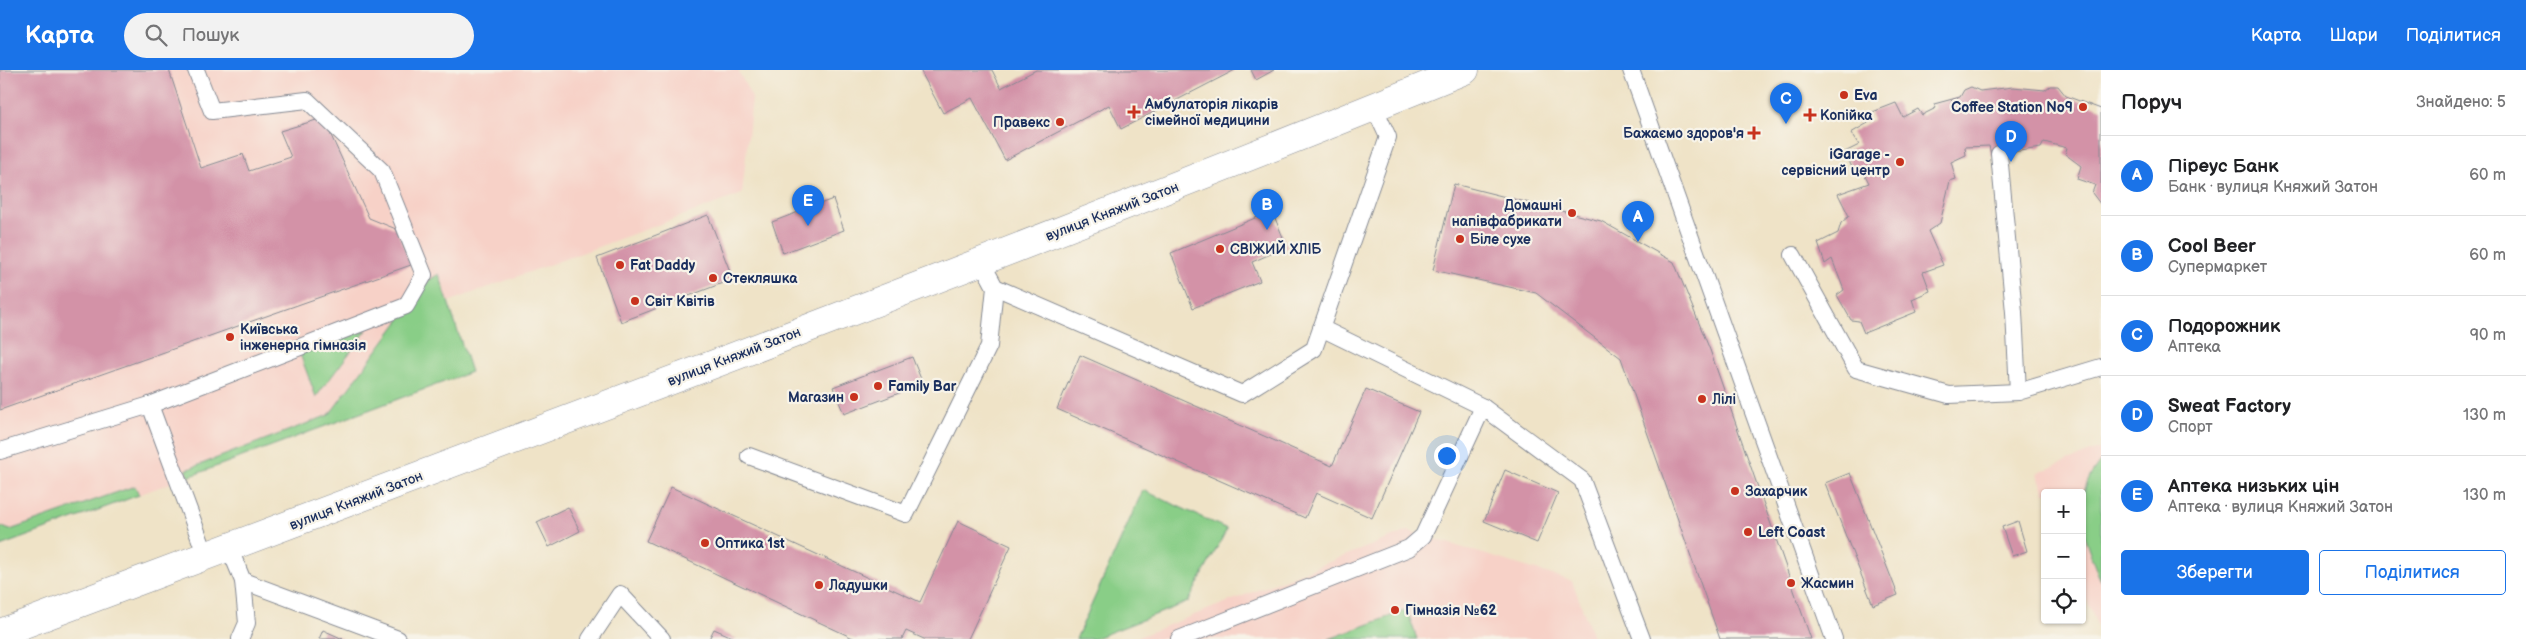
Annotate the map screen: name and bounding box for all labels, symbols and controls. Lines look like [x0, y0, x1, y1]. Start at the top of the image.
search box [124, 13, 474, 58]
text: Карта [25, 21, 94, 50]
icon: search [142, 21, 170, 49]
text: Пошук [182, 24, 239, 47]
text: Карта [2251, 25, 2301, 46]
text: Шари [2329, 25, 2378, 46]
text: Поділитися [2406, 25, 2501, 46]
pin: C [1770, 83, 1802, 124]
place label: Eva [1854, 87, 1878, 104]
marker: Eva [1838, 89, 1850, 101]
text: Поруч [2121, 90, 2182, 115]
text: Знайдено: 5 [2416, 93, 2506, 112]
place label: Амбулаторія лікарів сімейної медицини [1144, 96, 1279, 129]
place label: Coffee Station No9 [1951, 99, 2073, 116]
marker: Coffee Station No9 [2077, 101, 2089, 113]
marker: Амбулаторія лікарів сімейної медицини [1127, 105, 1141, 119]
place label: Копійка [1820, 107, 1873, 124]
marker: Копійка [1804, 109, 1816, 121]
place label: Правекс [993, 114, 1050, 131]
marker: Правекс [1054, 116, 1066, 128]
pin: D [1995, 121, 2027, 162]
place label: Бажаємо здоров'я [1623, 125, 1744, 142]
marker: Бажаємо здоров'я [1748, 127, 1760, 139]
place label: iGarage - сервісний центр [1782, 146, 1891, 179]
text: Піреус Банк [2168, 155, 2279, 178]
marker: iGarage - сервісний центр [1894, 156, 1906, 168]
text: A [2132, 166, 2142, 185]
text: 60 m [2469, 166, 2506, 185]
street label: вулиця Княжий Затон [1043, 178, 1181, 245]
text: Банк · вулиця Княжий Затон [2168, 178, 2378, 197]
pin: E [792, 185, 824, 226]
pin: B [1251, 189, 1283, 230]
place label: Домашні напівфабрикати [1452, 197, 1562, 230]
pin: A [1622, 201, 1654, 242]
marker: Домашні напівфабрикати [1566, 207, 1578, 219]
place label: Біле сухе [1470, 231, 1531, 248]
marker: Біле сухе [1454, 233, 1466, 245]
text: Cool Beer [2168, 235, 2256, 258]
place label: СВІЖИЙ ХЛІБ [1230, 239, 1321, 258]
marker: СВІЖИЙ ХЛІБ [1214, 243, 1226, 255]
text: B [2131, 246, 2143, 265]
text: 60 m [2469, 246, 2506, 265]
place label: Fat Daddy [630, 257, 696, 274]
text: Супермаркет [2168, 258, 2267, 277]
marker: Fat Daddy [614, 259, 626, 271]
place label: Стекляшка [723, 270, 798, 287]
marker: Стекляшка [707, 272, 719, 284]
place label: Світ Квітів [645, 293, 715, 310]
marker: Світ Квітів [629, 295, 641, 307]
text: Подорожник [2168, 315, 2280, 338]
place label: Київська інженерна гімназія [240, 321, 366, 354]
street label: вулиця Княжий Затон [665, 323, 803, 390]
text: C [2131, 326, 2143, 345]
text: 90 m [2470, 326, 2506, 345]
marker: Київська інженерна гімназія [224, 331, 236, 343]
text: Аптека [2168, 338, 2221, 357]
place label: Family Bar [888, 378, 957, 395]
marker: Family Bar [872, 380, 884, 392]
place label: Магазин [788, 389, 844, 406]
marker: Магазин [848, 391, 860, 403]
place label: Лілі [1711, 391, 1736, 408]
marker: Лілі [1696, 393, 1708, 405]
text: Sweat Factory [2168, 395, 2291, 418]
text: D [2131, 406, 2143, 425]
text: 130 m [2463, 406, 2506, 425]
text: Спорт [2168, 418, 2213, 437]
your location [1434, 443, 1460, 469]
street label: вулиця Княжий Затон [287, 467, 425, 534]
text: Аптека низьких цін [2168, 475, 2339, 498]
place label: Захарчик [1745, 483, 1808, 500]
marker: Захарчик [1729, 485, 1741, 497]
text: E [2132, 486, 2142, 505]
text: 130 m [2463, 486, 2506, 505]
map controls [2041, 489, 2086, 624]
button: + [2041, 489, 2086, 534]
text: Аптека · вулиця Княжий Затон [2168, 498, 2393, 517]
place label: Left Coast [1758, 524, 1825, 541]
marker: Left Coast [1742, 526, 1754, 538]
button: − [2041, 534, 2086, 579]
place label: Оптика 1st [715, 535, 785, 552]
marker: Оптика 1st [699, 537, 711, 549]
button: Зберегти [2121, 550, 2309, 595]
button: Поділитися [2319, 550, 2506, 595]
place label: Жасмин [1801, 575, 1854, 592]
place label: Ладушки [828, 577, 888, 594]
marker: Жасмин [1785, 577, 1797, 589]
marker: Ладушки [813, 579, 825, 591]
button: locate [2041, 579, 2086, 624]
place label: Гімназія №62 [1405, 602, 1497, 619]
marker: Гімназія №62 [1389, 604, 1401, 616]

